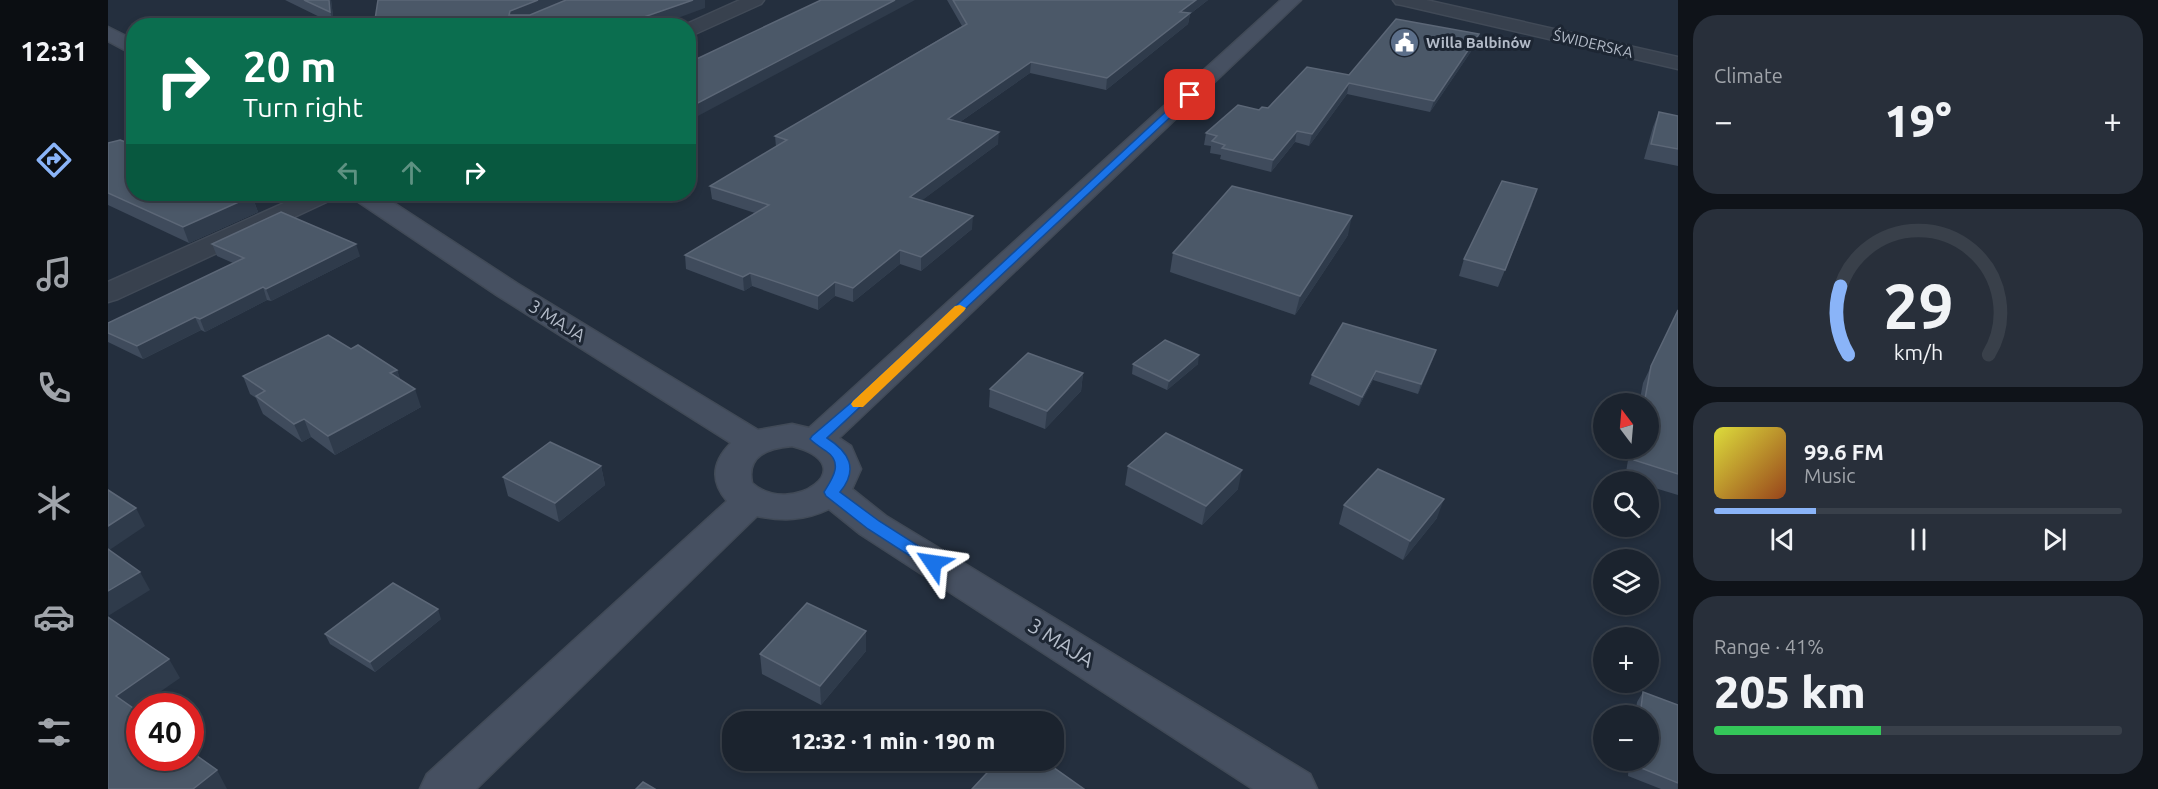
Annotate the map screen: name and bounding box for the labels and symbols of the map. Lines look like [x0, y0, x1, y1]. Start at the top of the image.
street label: ŚWIDERSKA [1552, 26, 1635, 61]
public building icon: Willa Balbinów [1389, 27, 1421, 59]
place label: Willa Balbinów [1426, 34, 1531, 51]
pin [1164, 69, 1215, 120]
street label: 3 MAJA [526, 295, 590, 345]
north arrow [1593, 393, 1659, 459]
position arrow [901, 531, 965, 595]
street label: 3 MAJA [1024, 613, 1099, 672]
speed limit sign: 40 [126, 693, 204, 771]

